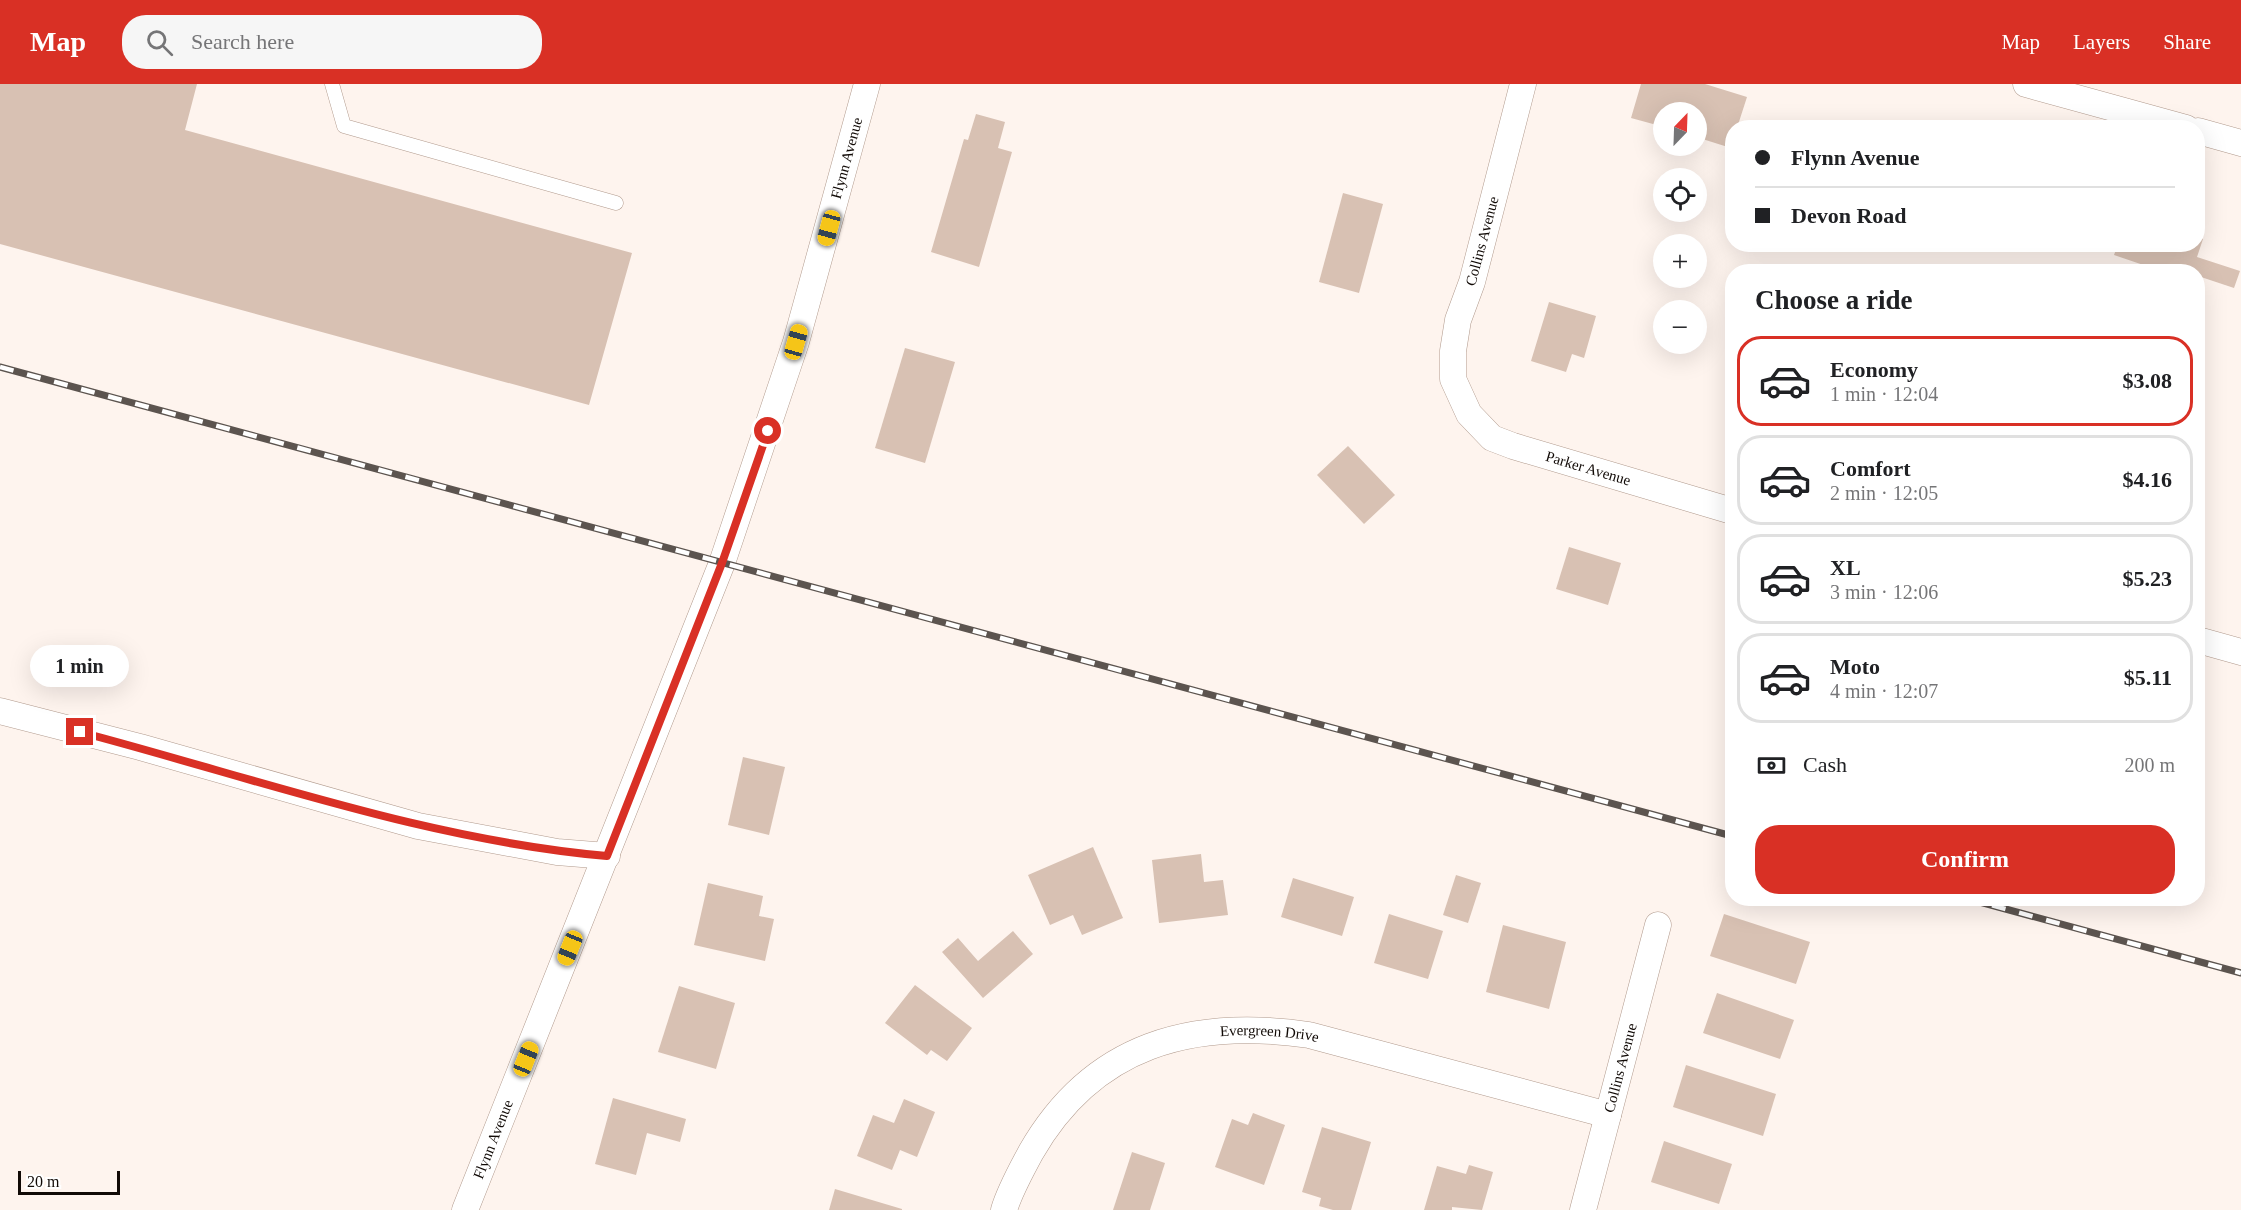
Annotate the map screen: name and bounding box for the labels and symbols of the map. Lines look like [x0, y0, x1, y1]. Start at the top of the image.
north arrow [1653, 102, 1707, 156]
street label: Flynn Avenue [828, 115, 865, 200]
street label: Collins Avenue [1462, 194, 1502, 287]
car [816, 208, 842, 248]
car [782, 322, 810, 362]
route start [754, 417, 781, 444]
street label: Parker Avenue [1544, 448, 1633, 489]
callout: 1 min [31, 645, 130, 687]
route end [66, 718, 93, 745]
car [555, 928, 585, 968]
street label: Collins Avenue [1601, 1021, 1640, 1114]
street label: Evergreen Drive [1219, 1022, 1321, 1045]
car [511, 1039, 541, 1079]
street label: Flynn Avenue [470, 1097, 516, 1181]
scale bar [18, 1168, 120, 1196]

